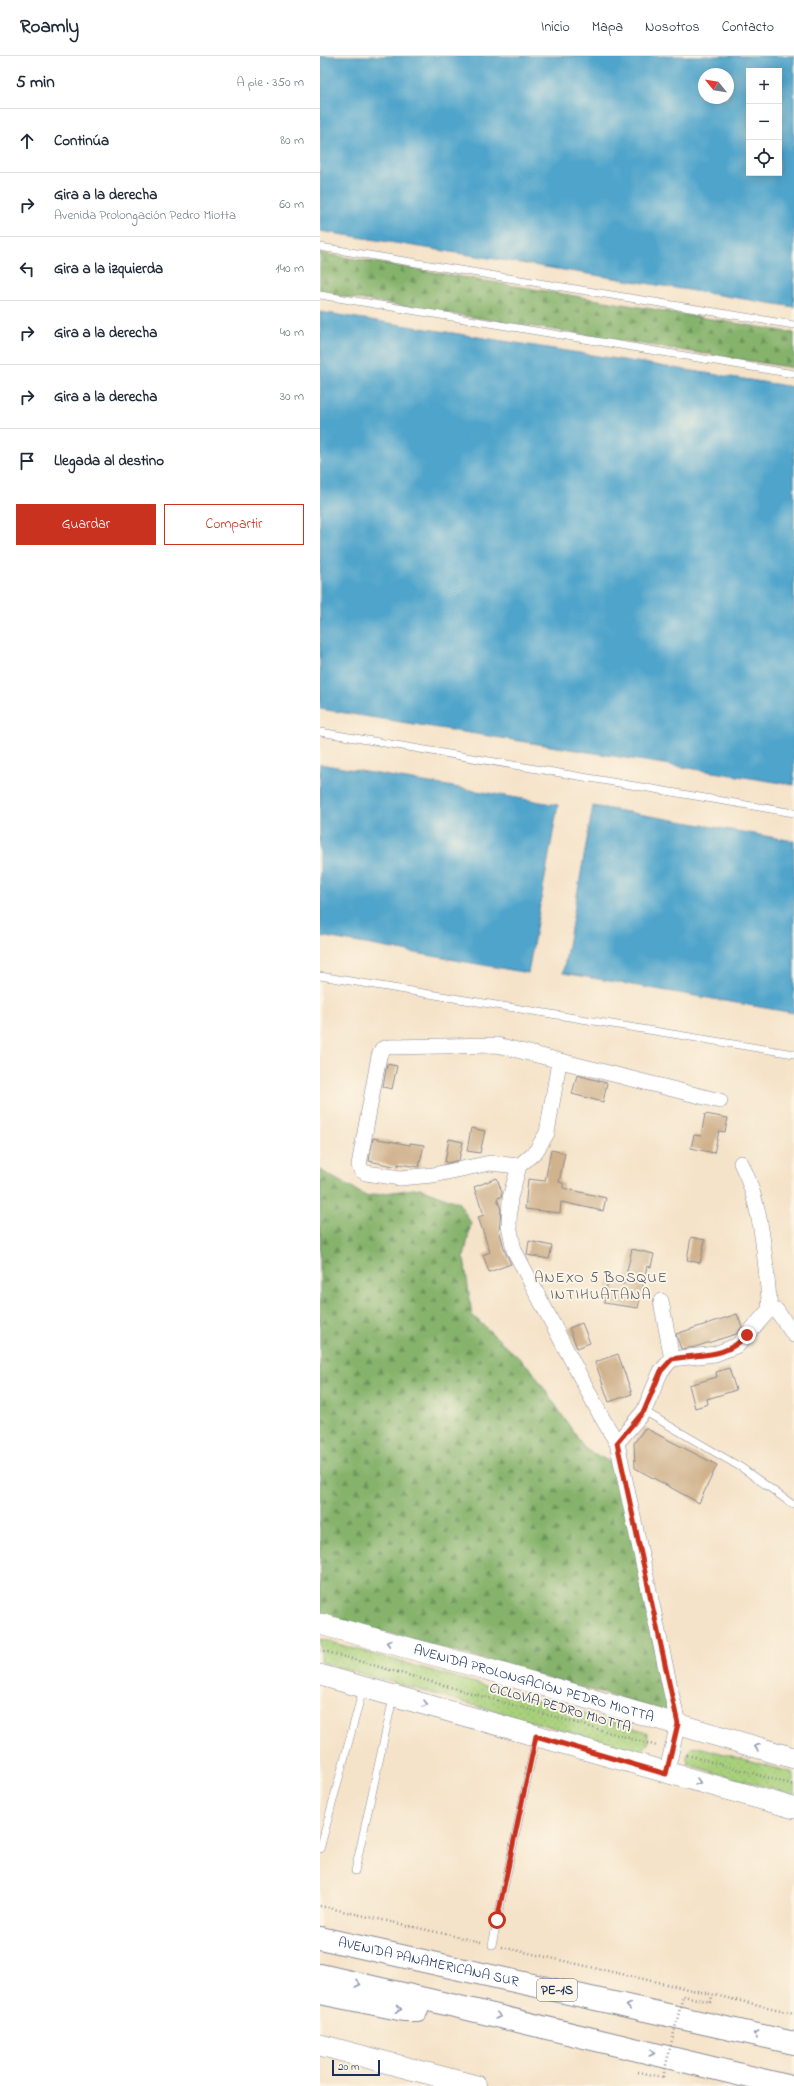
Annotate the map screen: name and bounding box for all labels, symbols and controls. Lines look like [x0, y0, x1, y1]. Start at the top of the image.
text: Roamly [20, 14, 79, 41]
text: Inicio [541, 17, 570, 38]
text: Mapa [592, 17, 623, 38]
text: Nosotros [645, 17, 700, 38]
text: Contacto [722, 17, 774, 38]
north arrow [698, 68, 734, 104]
map controls [746, 68, 782, 176]
button: + [746, 68, 782, 104]
text: 5 min [16, 70, 55, 95]
text: A pie · 350 m [236, 73, 304, 92]
button: − [746, 104, 782, 140]
icon: ahead [16, 130, 38, 152]
text: Continúa [54, 130, 109, 152]
text: 80 m [280, 131, 304, 150]
button: locate [746, 140, 782, 176]
text: Gira a la derecha [54, 184, 157, 206]
icon: right [16, 194, 38, 216]
text: 60 m [279, 195, 304, 214]
text: Avenida Prolongación Pedro Miotta [54, 206, 236, 225]
icon: left [16, 258, 38, 280]
text: Gira a la izquierda [54, 258, 163, 280]
text: 140 m [276, 259, 304, 278]
icon: right [16, 322, 38, 344]
text: Gira a la derecha [54, 322, 157, 344]
text: 40 m [280, 323, 304, 342]
icon: right [16, 386, 38, 408]
text: Gira a la derecha [54, 386, 157, 408]
text: 30 m [280, 387, 304, 406]
icon: arrive [16, 450, 38, 472]
text: Llegada al destino [54, 450, 164, 472]
button: Guardar [16, 504, 156, 545]
button: Compartir [164, 504, 304, 545]
district label: ANEXO 5 BOSQUE INTIHUATANA [534, 1267, 668, 1306]
route end [738, 1326, 756, 1344]
one-way arrow [386, 1639, 393, 1648]
street label: AVENIDA PROLONGACIÓN PEDRO MIOTTA [411, 1639, 657, 1728]
street label: CICLOVÍA PEDRO MIOTTA [487, 1678, 633, 1738]
one-way arrow [422, 1700, 428, 1708]
one-way arrow [753, 1743, 760, 1752]
one-way arrow [694, 1777, 701, 1786]
route start [488, 1911, 506, 1929]
street label: AVENIDA PANAMERICANA SUR [336, 1932, 521, 1992]
road number: PE-1S [537, 1979, 577, 2001]
one-way arrow [355, 1980, 361, 1988]
one-way arrow [626, 2002, 633, 2011]
one-way arrow [396, 2004, 403, 2013]
one-way arrow [495, 2012, 502, 2020]
one-way arrow [753, 2031, 759, 2039]
one-way arrow [649, 2049, 655, 2057]
scale bar [332, 2058, 380, 2077]
text: 20 m [338, 2059, 360, 2075]

